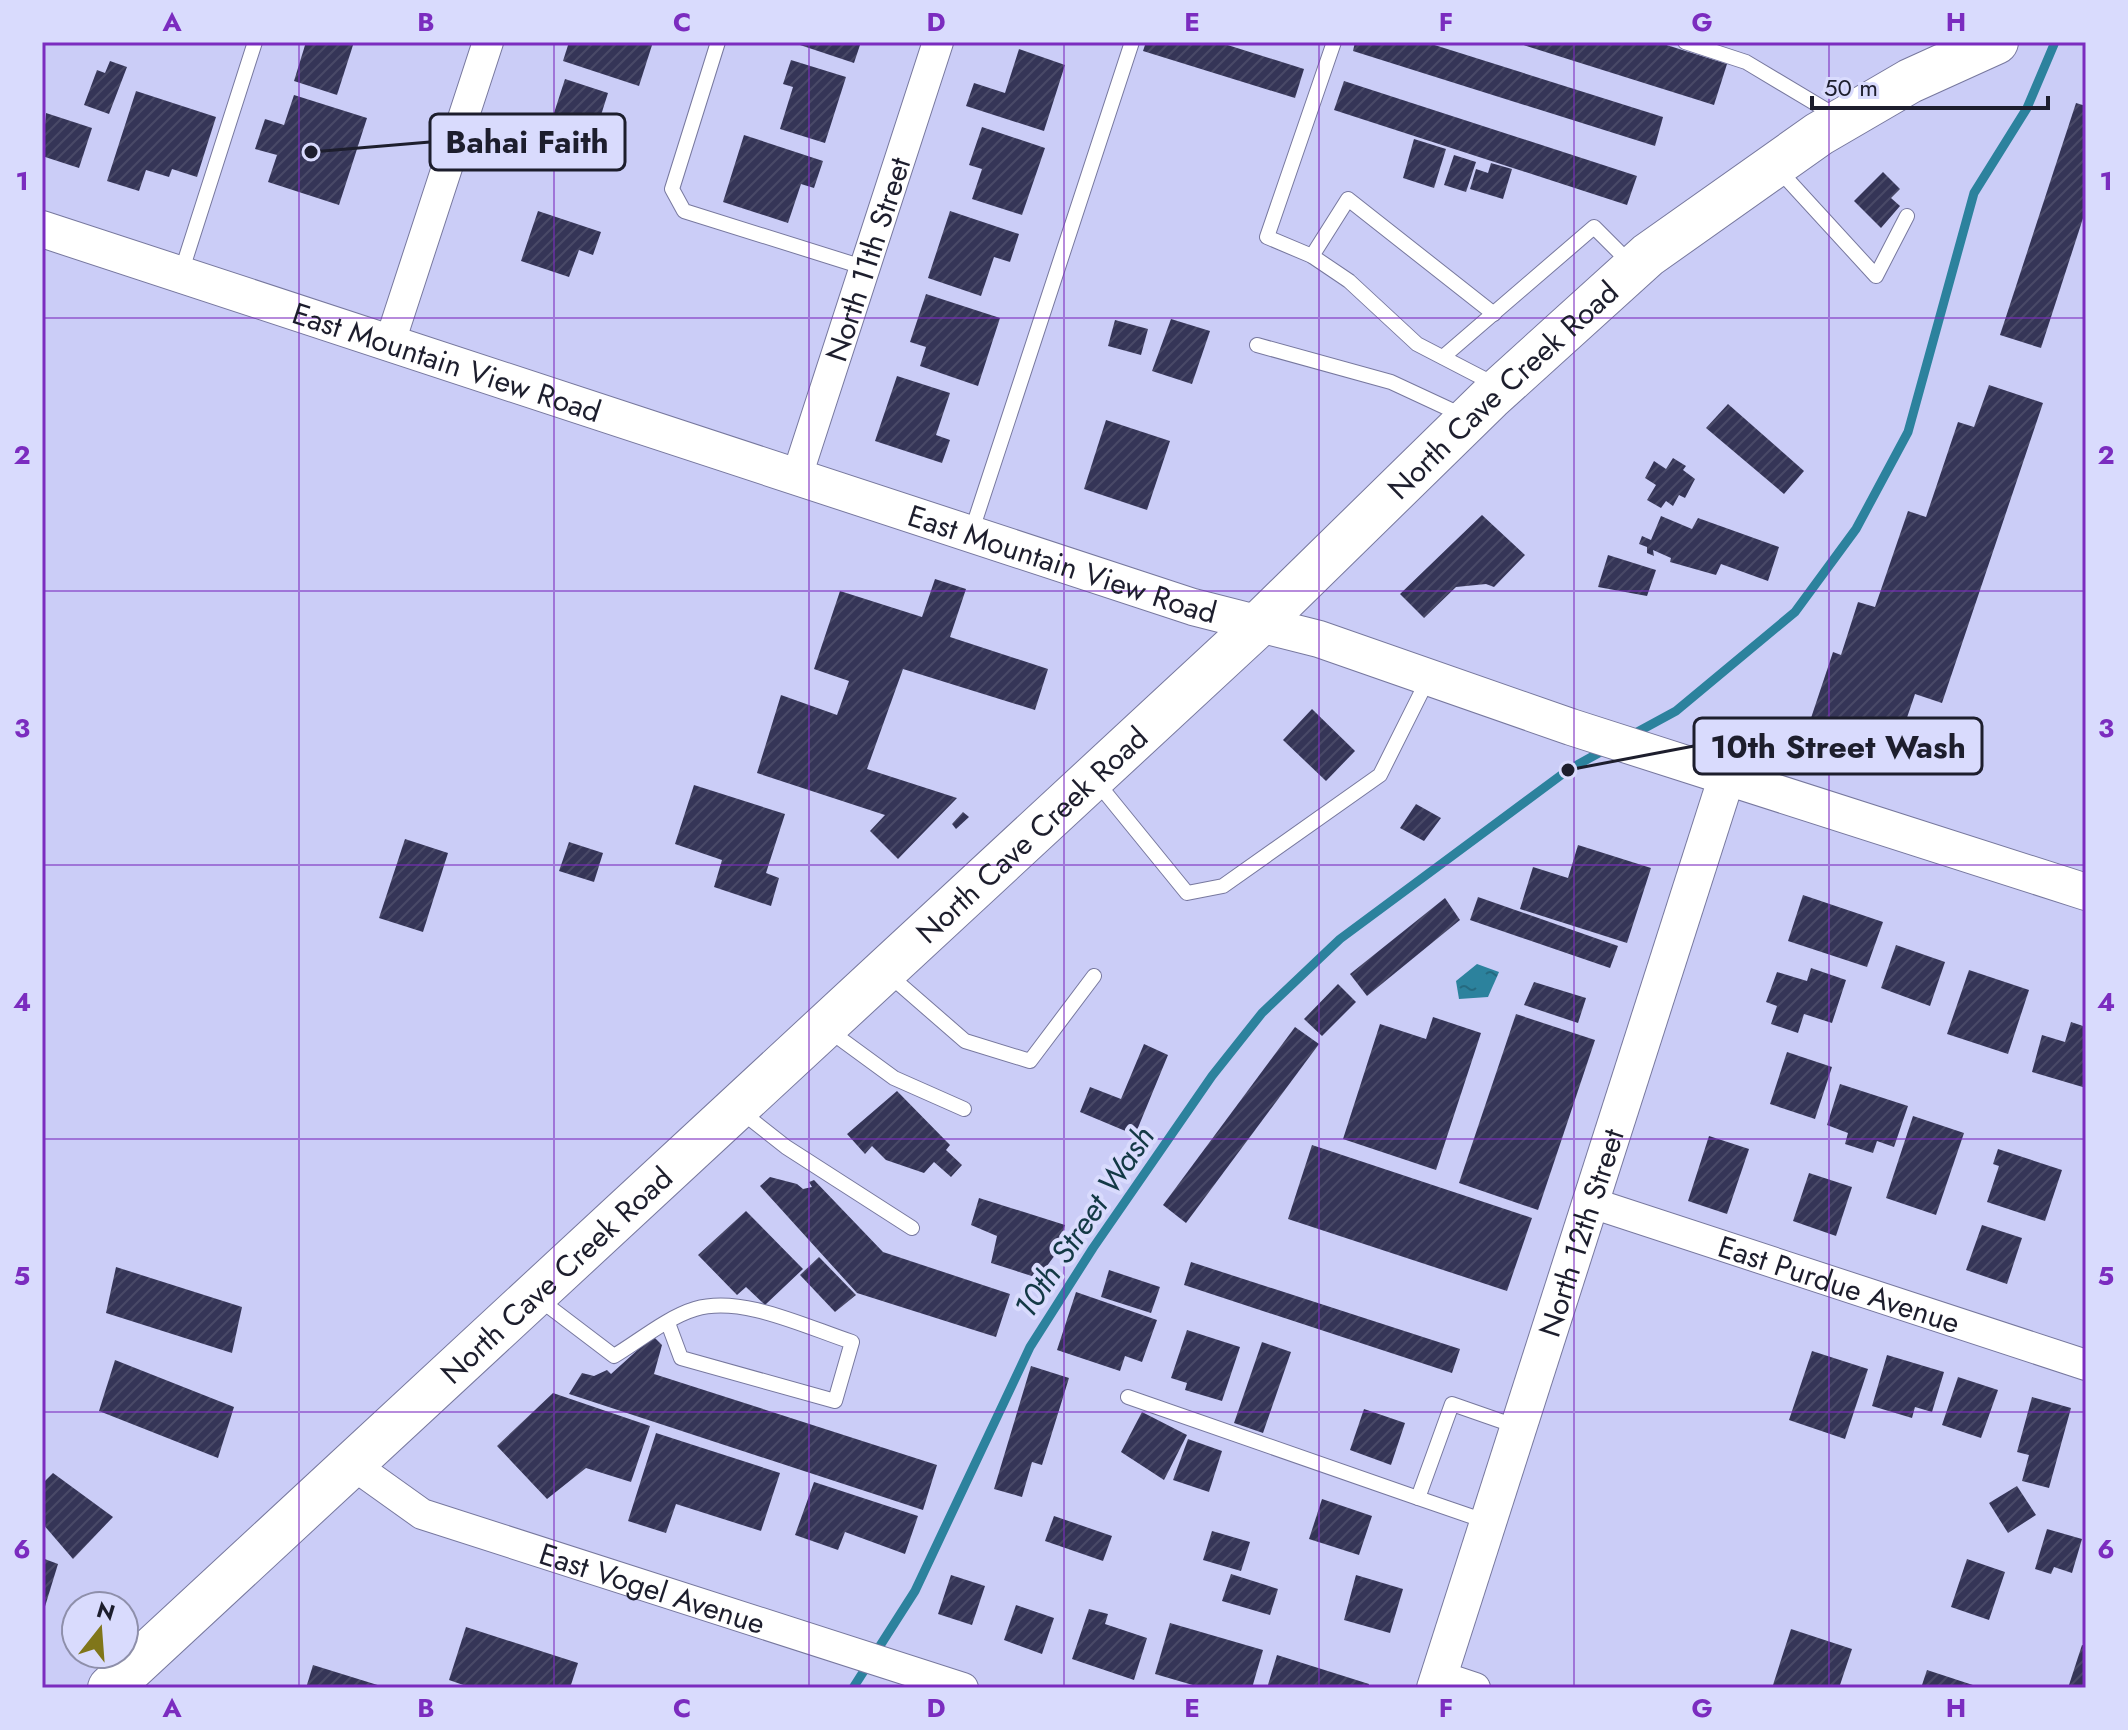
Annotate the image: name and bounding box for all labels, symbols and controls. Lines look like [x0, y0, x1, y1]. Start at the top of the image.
text: A [161, 3, 182, 41]
text: B [417, 3, 435, 41]
text: C [673, 3, 691, 41]
text: D [926, 3, 946, 41]
text: E [1184, 3, 1200, 41]
text: F [1439, 3, 1453, 41]
text: G [1691, 3, 1713, 41]
text: H [1946, 3, 1966, 41]
scale bar [1812, 60, 2048, 110]
text: 50 m [1824, 70, 1878, 105]
callout: Bahai Faith [430, 114, 625, 170]
text: Bahai Faith [445, 119, 609, 165]
street label: North 11th Street [814, 151, 921, 367]
text: 1 [15, 162, 29, 200]
text: 1 [2099, 162, 2113, 200]
street label: North Cave Creek Road [1378, 271, 1627, 509]
street label: East Mountain View Road [287, 291, 607, 433]
text: 2 [13, 436, 31, 474]
text: 2 [2097, 436, 2115, 474]
street label: East Mountain View Road [903, 493, 1221, 634]
text: 3 [14, 709, 30, 747]
text: 3 [2098, 709, 2114, 747]
street label: North Cave Creek Road [906, 716, 1157, 953]
callout: 10th Street Wash [1694, 718, 1982, 774]
text: 10th Street Wash [1710, 724, 1966, 770]
text: 4 [13, 983, 31, 1021]
text: 4 [2097, 983, 2115, 1021]
water label: 10th Street Wash [1002, 1116, 1166, 1328]
street label: North 12th Street [1527, 1123, 1634, 1342]
street label: North Cave Creek Road [431, 1156, 682, 1393]
street label: East Purdue Avenue [1713, 1224, 1965, 1344]
text: 5 [14, 1257, 30, 1295]
text: 5 [2098, 1257, 2114, 1295]
text: 6 [13, 1530, 31, 1568]
text: 6 [2097, 1530, 2115, 1568]
street label: East Vogel Avenue [534, 1532, 771, 1645]
north arrow [60, 1590, 140, 1670]
text: N [93, 1593, 119, 1629]
text: A [161, 1689, 182, 1727]
text: B [417, 1689, 435, 1727]
text: C [673, 1689, 691, 1727]
text: D [926, 1689, 946, 1727]
text: E [1184, 1689, 1200, 1727]
text: F [1439, 1689, 1453, 1727]
text: G [1691, 1689, 1713, 1727]
text: H [1946, 1689, 1966, 1727]

